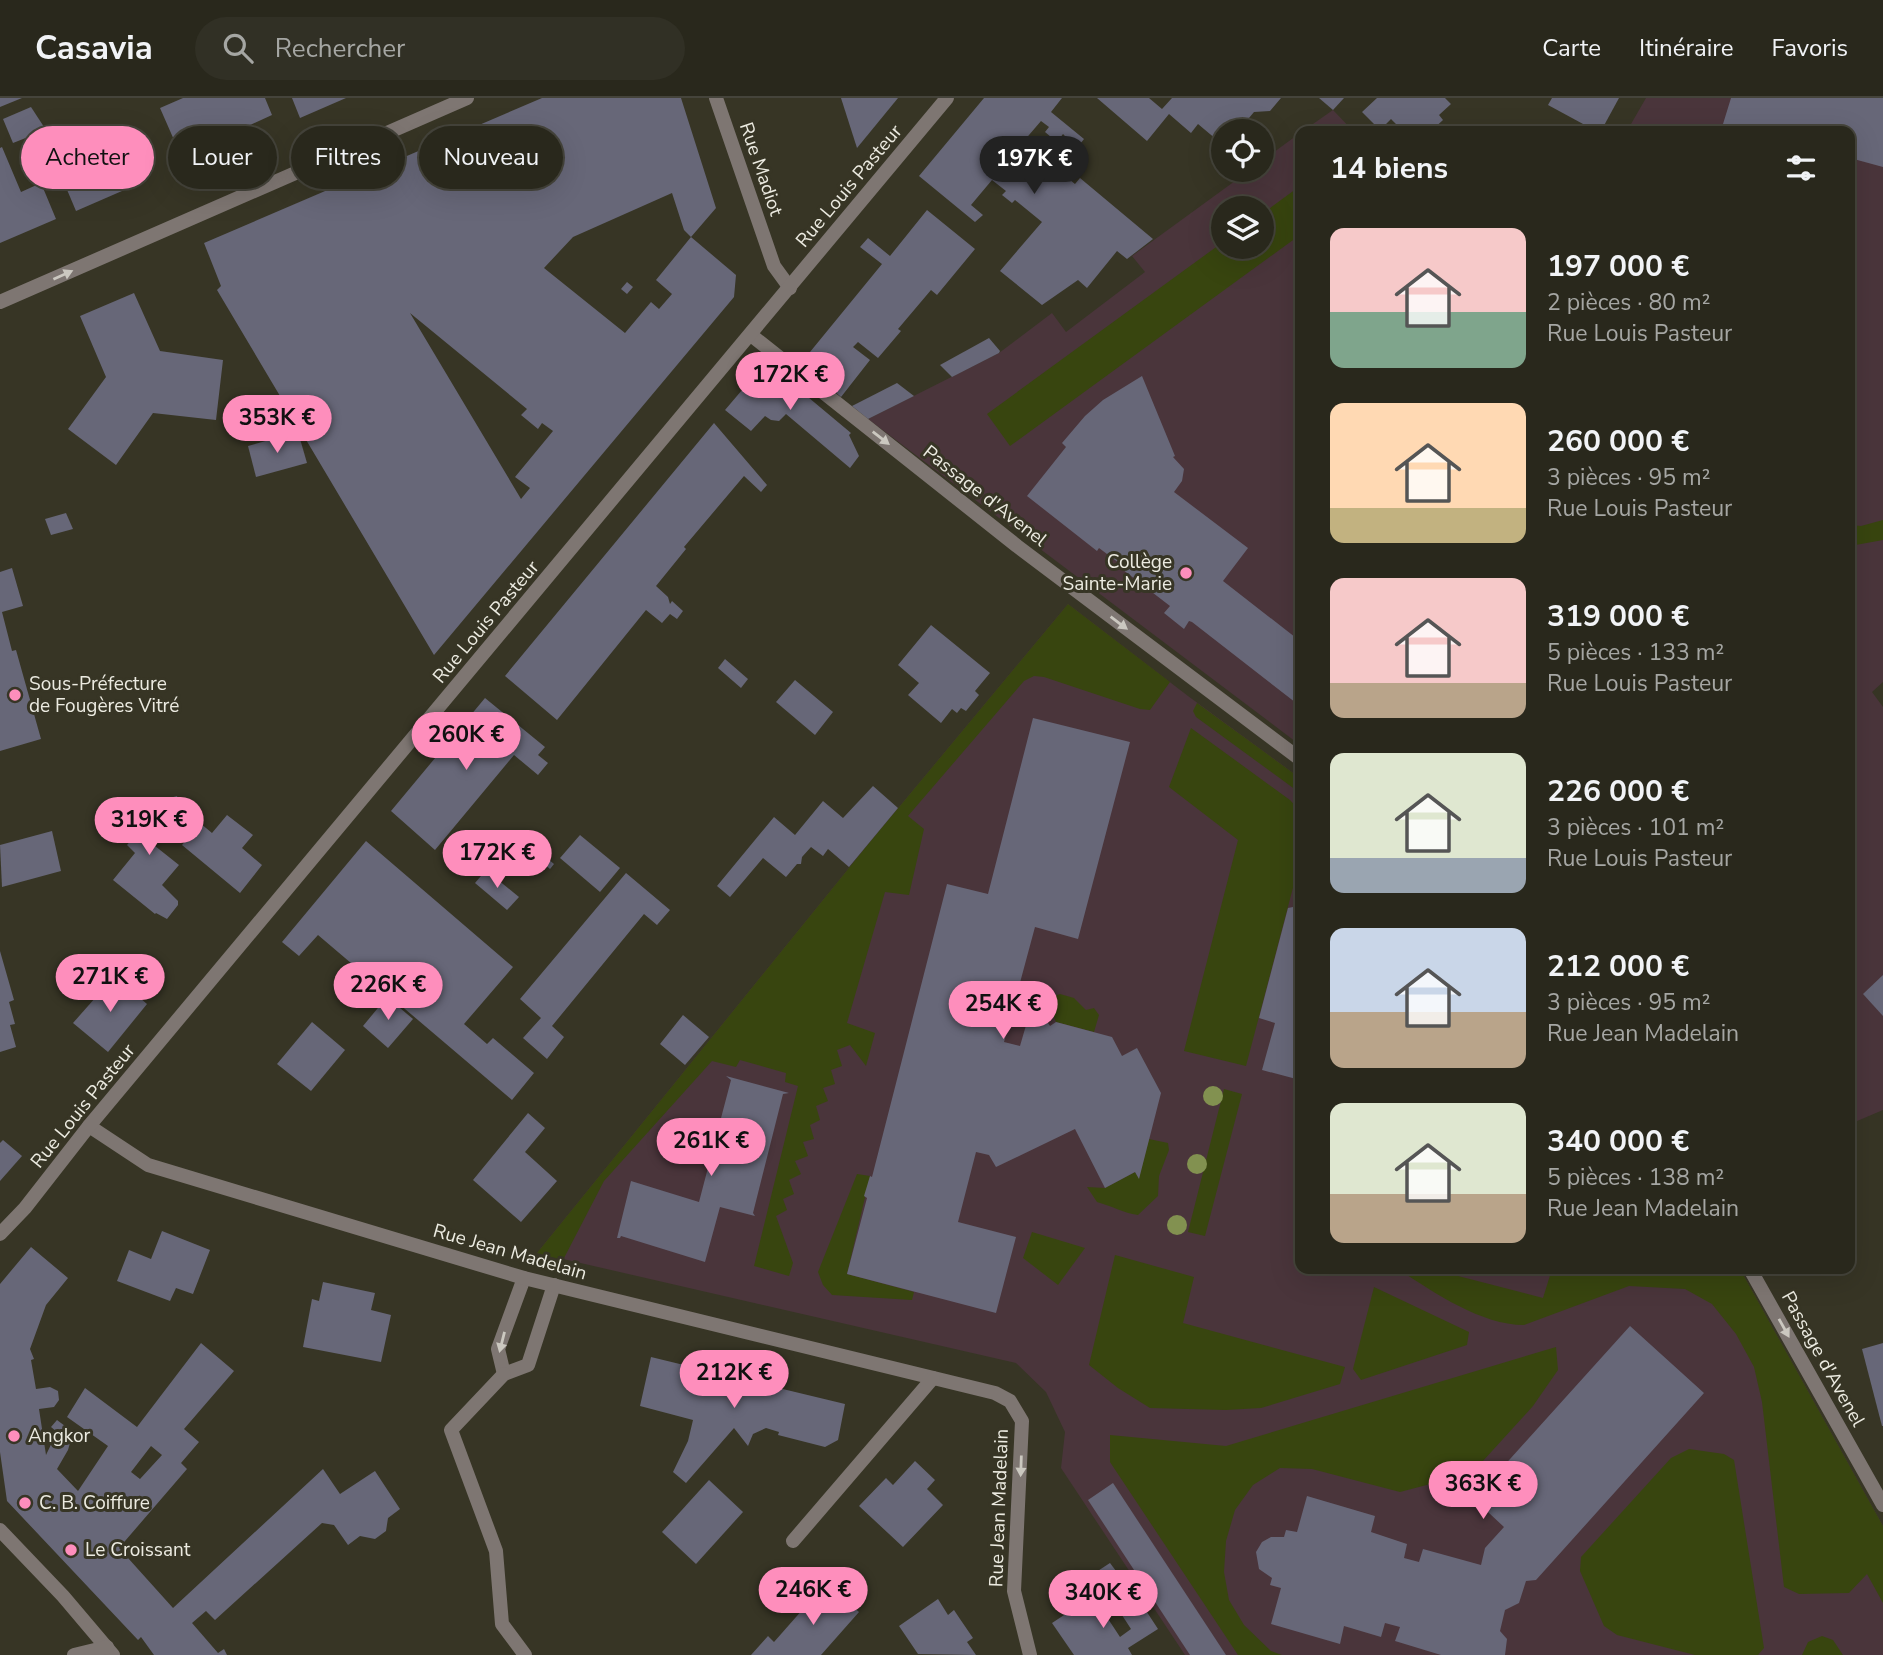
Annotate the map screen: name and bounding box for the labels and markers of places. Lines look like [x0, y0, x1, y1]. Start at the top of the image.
pin: 197K € [977, 136, 1091, 196]
pin: 172K € [733, 352, 847, 412]
pin: 353K € [220, 396, 334, 455]
place label: Collège Sainte-Marie [1062, 549, 1172, 597]
marker: Collège Sainte-Marie [1178, 565, 1194, 581]
place label: Sous-Préfecture de Fougères Vitré [29, 671, 179, 719]
marker: Sous-Préfecture de Fougères Vitré [7, 687, 23, 703]
pin: 260K € [409, 712, 523, 772]
pin: 319K € [92, 798, 206, 857]
pin: 172K € [440, 830, 554, 890]
pin: 271K € [53, 954, 167, 1014]
pin: 226K € [331, 962, 445, 1022]
pin: 254K € [946, 982, 1060, 1041]
pin: 261K € [654, 1118, 768, 1178]
pin: 212K € [677, 1350, 791, 1410]
place label: Angkor [28, 1423, 91, 1449]
marker: Angkor [6, 1428, 22, 1444]
pin: 363K € [1426, 1462, 1540, 1521]
place label: C. B. Coiffure [39, 1490, 150, 1516]
marker: C. B. Coiffure [17, 1495, 33, 1511]
place label: Le Croissant [85, 1537, 191, 1563]
marker: Le Croissant [63, 1542, 79, 1558]
pin: 246K € [756, 1568, 870, 1627]
pin: 340K € [1046, 1570, 1160, 1630]

